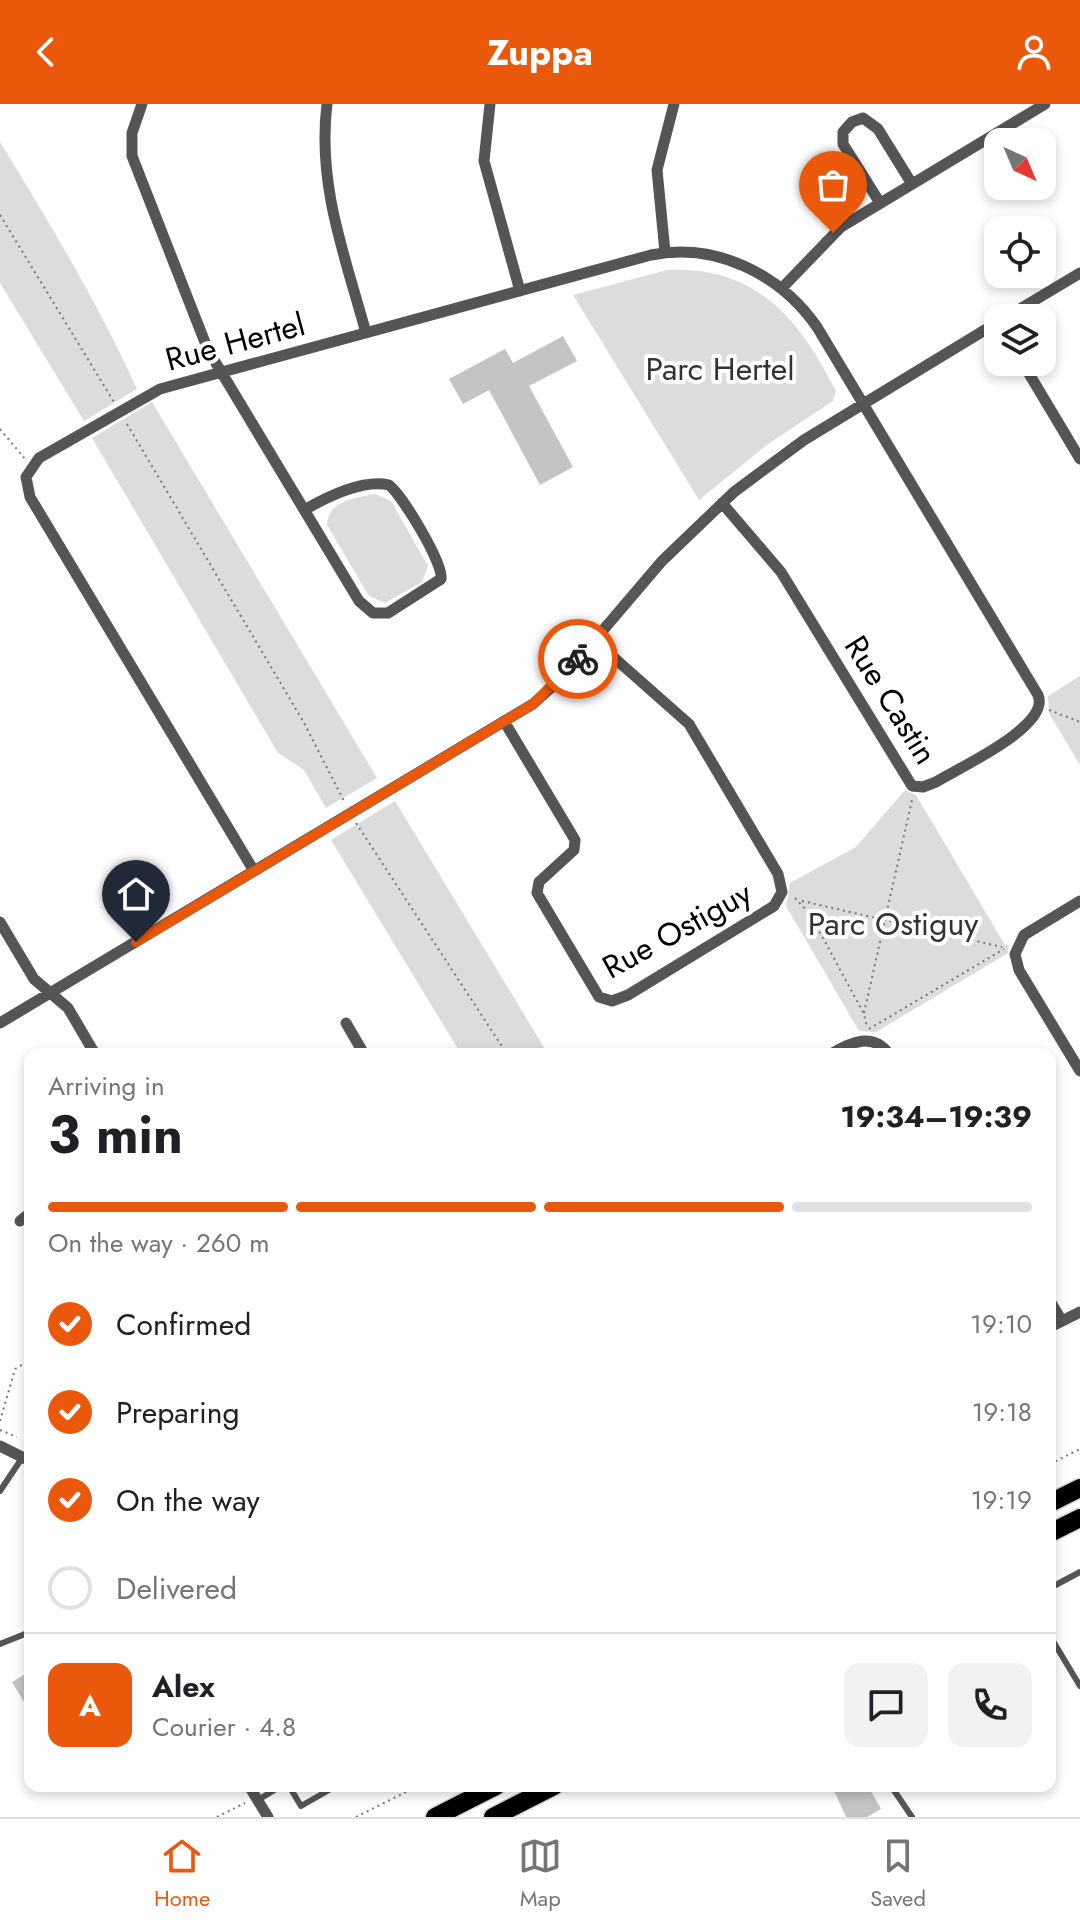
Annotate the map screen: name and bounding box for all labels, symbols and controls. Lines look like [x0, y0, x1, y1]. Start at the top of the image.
text: Zuppa [487, 26, 593, 78]
icon: back [24, 30, 68, 74]
icon: person [1012, 30, 1056, 74]
north arrow [984, 128, 1056, 200]
map controls [984, 128, 1056, 376]
pin [799, 151, 867, 233]
icon: bag [811, 163, 855, 207]
button: locate [984, 216, 1056, 288]
street label: Rue Hertel [160, 301, 310, 383]
button: layers [984, 304, 1056, 376]
park label: Parc Hertel [645, 346, 795, 392]
courier [538, 619, 618, 699]
street label: Rue Castin [833, 627, 949, 773]
icon: bike [556, 637, 600, 681]
pin [102, 860, 170, 942]
street label: Rue Ostiguy [594, 870, 761, 990]
icon: home [114, 872, 158, 916]
park label: Parc Ostiguy [808, 901, 979, 947]
text: Arriving in [48, 1067, 165, 1105]
text: 19:34–19:39 [840, 1095, 1032, 1138]
text: 3 min [48, 1097, 183, 1173]
text: On the way · 260 m [48, 1224, 269, 1262]
icon: check [48, 1302, 92, 1346]
text: Confirmed [116, 1303, 251, 1346]
text: 19:10 [970, 1305, 1032, 1343]
icon: check [48, 1390, 92, 1434]
text: Preparing [116, 1391, 240, 1434]
text: 19:18 [972, 1393, 1032, 1431]
icon: check [48, 1478, 92, 1522]
text: On the way [116, 1479, 260, 1522]
text: 19:19 [971, 1481, 1032, 1519]
text: Delivered [116, 1567, 237, 1610]
button: chat [844, 1663, 928, 1747]
button: phone [948, 1663, 1032, 1747]
text: Alex [152, 1665, 215, 1708]
text: A [79, 1684, 101, 1727]
text: Courier · 4.8 [152, 1708, 296, 1746]
tab: Home [154, 1834, 210, 1914]
tab: Map [518, 1834, 562, 1914]
tab: Saved [870, 1834, 926, 1914]

